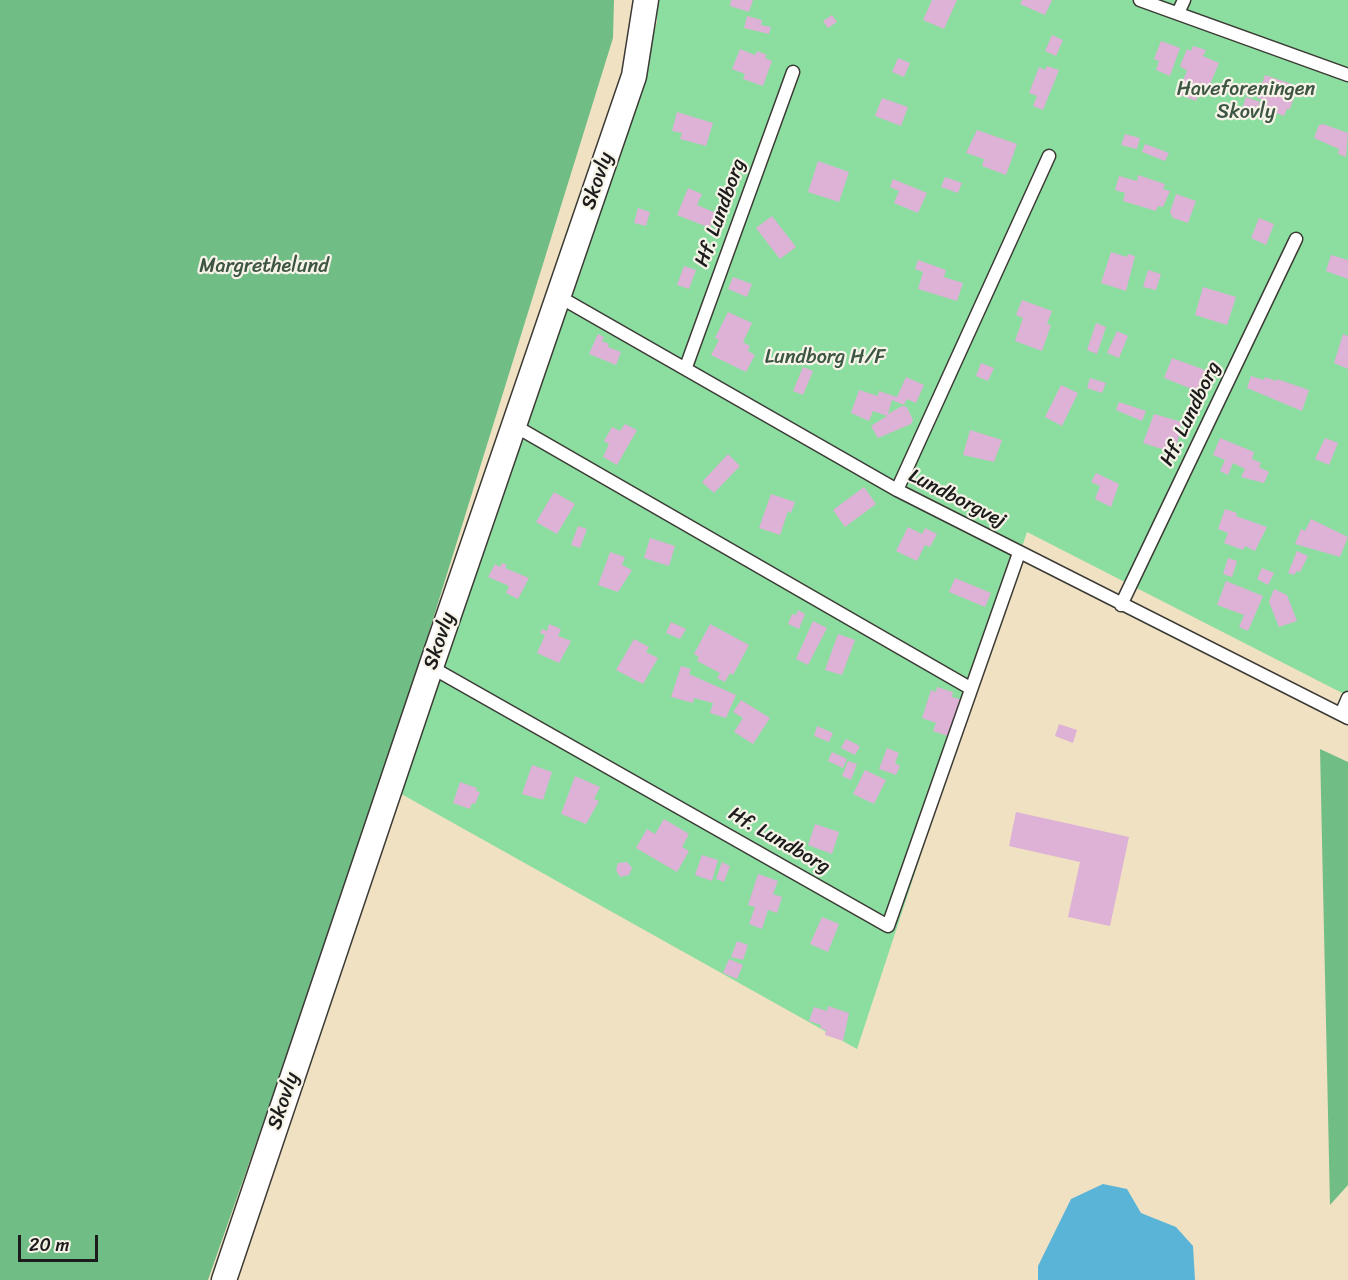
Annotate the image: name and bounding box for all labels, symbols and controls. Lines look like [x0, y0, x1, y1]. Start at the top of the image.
park label: Haveforeningen Skovly [1177, 78, 1315, 125]
street label: Skovly [577, 149, 619, 213]
street label: Hf. Lundborg [690, 156, 752, 270]
park label: Margrethelund [199, 255, 329, 279]
park label: Lundborg H/F [765, 346, 885, 370]
street label: Hf. Lundborg [1155, 358, 1227, 470]
street label: Lundborgvej [904, 464, 1010, 534]
street label: Skovly [419, 609, 461, 673]
street label: Hf. Lundborg [724, 802, 834, 880]
street label: Skovly [263, 1069, 305, 1133]
scale bar [21, 1223, 100, 1261]
text: 20 m [29, 1229, 69, 1261]

